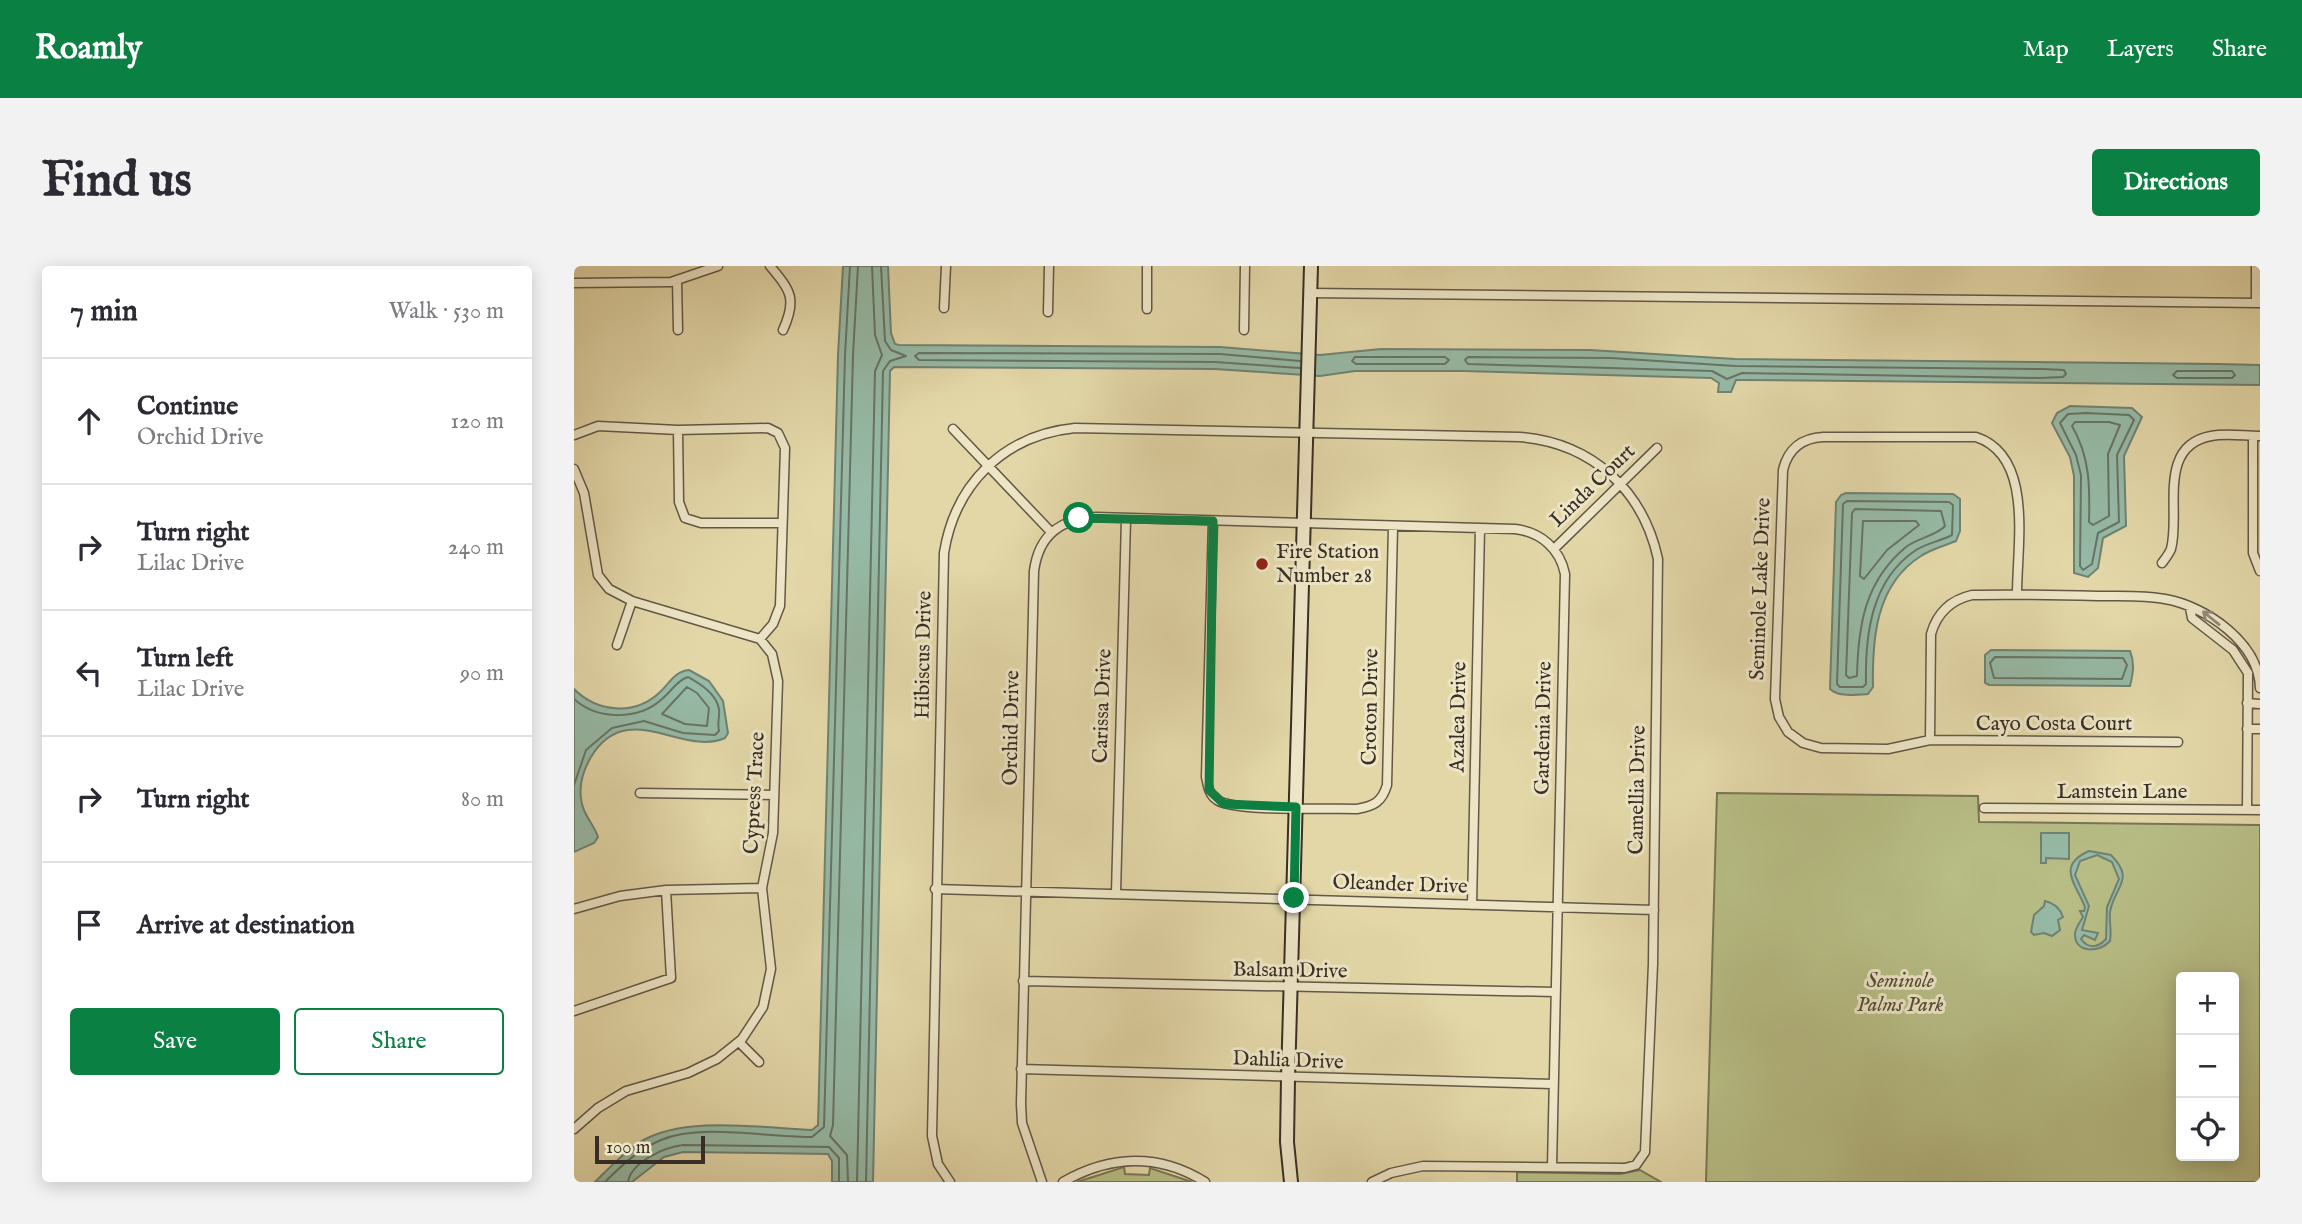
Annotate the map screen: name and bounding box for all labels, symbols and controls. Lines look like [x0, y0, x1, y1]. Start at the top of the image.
text: Roamly [35, 28, 142, 70]
text: Map [2023, 34, 2069, 65]
text: Layers [2107, 34, 2174, 65]
text: Share [2212, 34, 2267, 65]
button: Directions [2092, 149, 2260, 216]
text: Find us [42, 151, 192, 213]
text: 7 min [70, 293, 138, 331]
text: Walk · 530 m [389, 297, 504, 326]
text: Continue [137, 390, 238, 423]
icon: ahead [70, 402, 108, 440]
text: 120 m [451, 407, 504, 436]
text: Orchid Drive [137, 423, 264, 452]
street label: Linda Court [1545, 439, 1641, 533]
street label: Seminole Lake Drive [1744, 497, 1778, 681]
route start [1063, 502, 1094, 533]
text: Turn right [137, 516, 250, 549]
icon: right [70, 528, 108, 566]
text: 240 m [448, 533, 504, 562]
place label: Fire Station Number 28 [1276, 539, 1379, 590]
text: Lilac Drive [137, 549, 244, 578]
marker: Fire Station Number 28 [1254, 556, 1270, 572]
street label: Hibiscus Drive [909, 590, 939, 719]
one-way arrow [2202, 611, 2220, 626]
text: Turn left [137, 642, 234, 675]
street label: Carissa Drive [1088, 648, 1119, 764]
street label: Croton Drive [1356, 648, 1386, 766]
icon: left [70, 654, 108, 692]
text: 90 m [460, 659, 504, 688]
street label: Azalea Drive [1445, 661, 1473, 774]
street label: Gardenia Drive [1529, 661, 1559, 795]
street label: Orchid Drive [997, 670, 1027, 786]
text: Lilac Drive [137, 675, 244, 704]
street label: Cayo Costa Court [1976, 711, 2132, 738]
street label: Camellia Drive [1623, 725, 1653, 855]
street label: Cypress Trace [738, 731, 772, 855]
street label: Lamstein Lane [2057, 779, 2188, 806]
icon: right [70, 780, 108, 818]
text: Turn right [137, 783, 250, 816]
text: 80 m [461, 785, 504, 814]
street label: Oleander Drive [1332, 869, 1468, 901]
route end [1278, 882, 1309, 913]
icon: arrive [70, 906, 108, 944]
text: Arrive at destination [137, 909, 355, 942]
street label: Balsam Drive [1232, 956, 1348, 986]
park label: Seminole Palms Park [1857, 968, 1944, 1019]
map controls [2176, 972, 2239, 1161]
button: + [2176, 972, 2239, 1035]
button: Save [70, 1008, 280, 1075]
button: Share [294, 1008, 504, 1075]
button: − [2176, 1035, 2239, 1098]
street label: Dahlia Drive [1232, 1046, 1344, 1076]
button: locate [2176, 1098, 2239, 1161]
scale bar [595, 1133, 705, 1165]
text: 100 m [606, 1136, 650, 1160]

